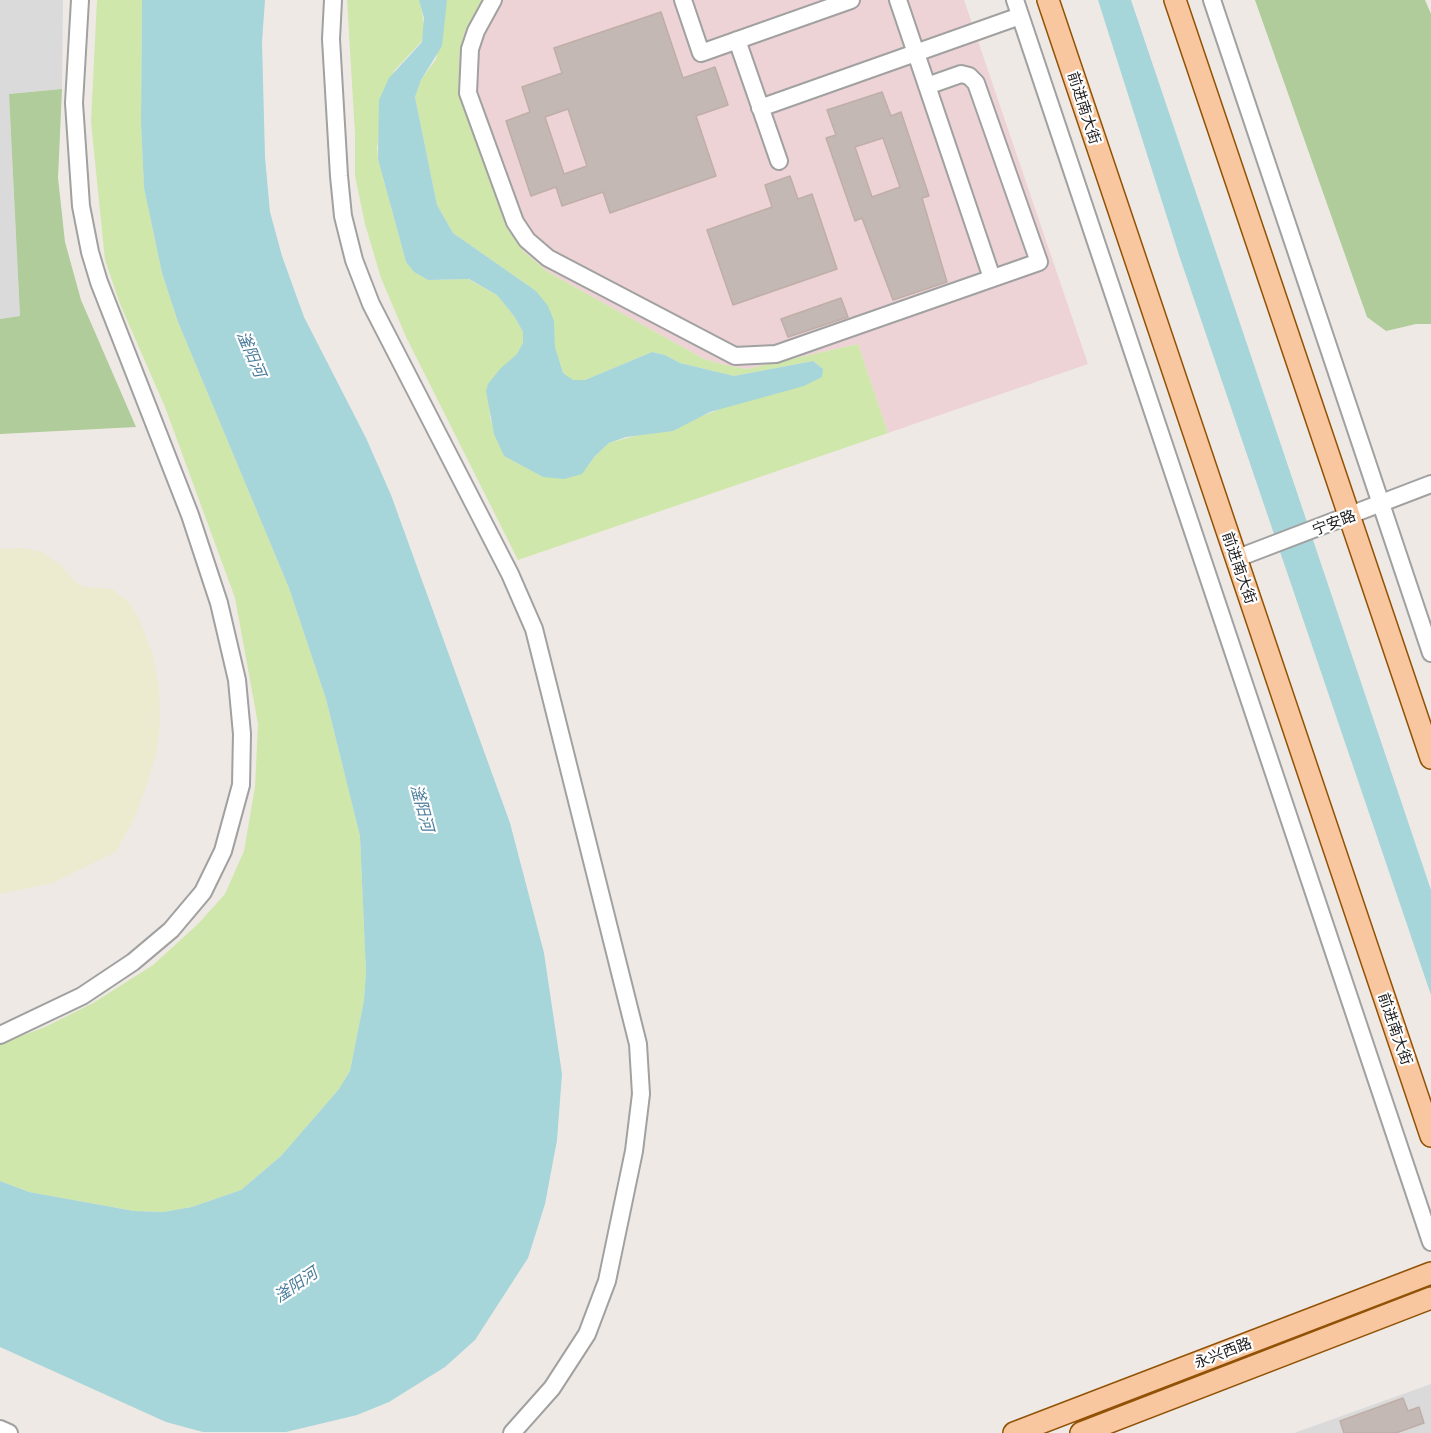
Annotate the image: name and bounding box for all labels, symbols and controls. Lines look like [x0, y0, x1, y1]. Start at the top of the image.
street label: 前进南大街 [1064, 70, 1104, 146]
water label: 滏阳河 [233, 328, 269, 380]
street label: 宁安路 [1310, 507, 1358, 539]
street label: 前进南大街 [1218, 530, 1260, 606]
water label: 滏阳河 [407, 782, 437, 834]
street label: 前进南大街 [1374, 991, 1416, 1067]
water label: 滏阳河 [271, 1264, 321, 1306]
street label: 永兴西路 [1192, 1334, 1254, 1372]

